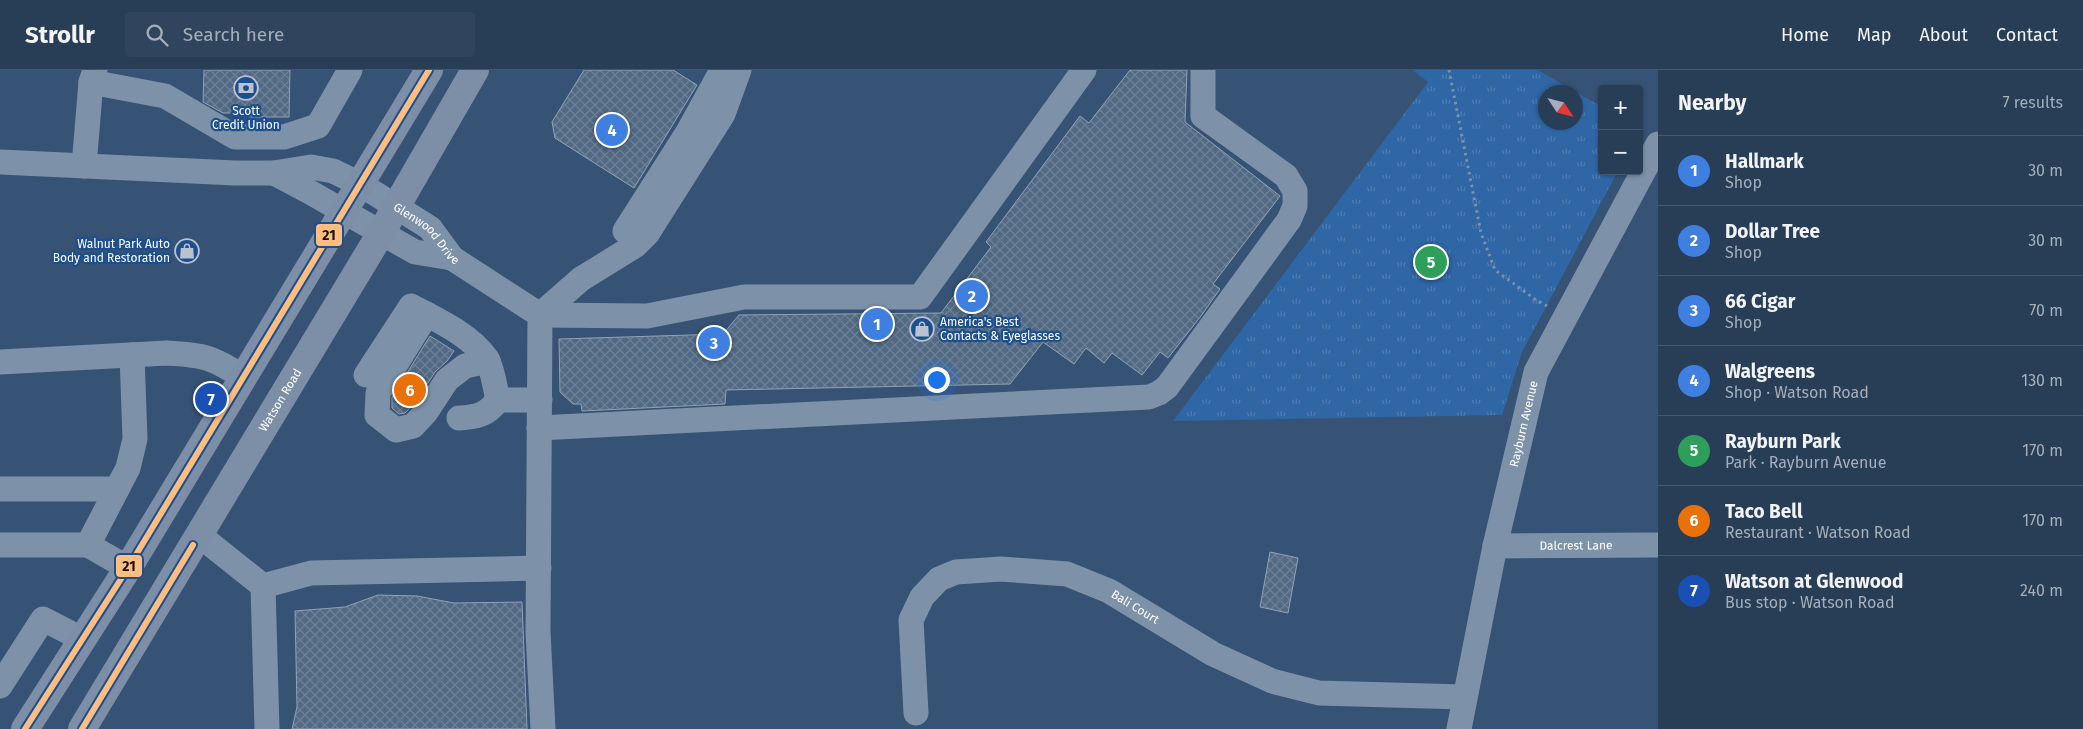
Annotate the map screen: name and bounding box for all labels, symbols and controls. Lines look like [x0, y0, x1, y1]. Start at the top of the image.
search box [125, 12, 475, 57]
text: Strollr [25, 21, 95, 49]
icon: search [143, 21, 171, 49]
text: Search here [183, 23, 284, 46]
text: Home [1781, 24, 1829, 46]
text: Map [1857, 24, 1891, 46]
text: About [1919, 24, 1968, 46]
text: Contact [1996, 24, 2058, 46]
bank icon: Scott Credit Union [233, 75, 259, 101]
north arrow [1538, 85, 1583, 130]
map controls [1598, 85, 1643, 175]
button: + [1598, 85, 1643, 130]
text: Nearby [1678, 90, 1746, 116]
text: 7 results [2003, 93, 2063, 112]
place label: Scott Credit Union [212, 104, 280, 132]
pin: 4 [596, 111, 628, 149]
button: − [1598, 130, 1643, 175]
text: Hallmark [1725, 150, 1804, 173]
text: 1 [1690, 161, 1698, 180]
text: 30 m [2028, 161, 2063, 180]
text: Shop [1725, 173, 1762, 192]
street label: Glenwood Drive [391, 200, 462, 268]
text: Dollar Tree [1725, 220, 1820, 243]
line badge: 21 [315, 223, 343, 247]
text: 21 [322, 227, 336, 244]
text: 2 [1690, 231, 1698, 250]
text: 30 m [2028, 231, 2063, 250]
place label: Walnut Park Auto Body and Restoration [53, 237, 170, 265]
shop icon: Walnut Park Auto Body and Restoration [174, 238, 200, 264]
pin: 5 [1415, 243, 1447, 281]
text: Shop [1725, 243, 1762, 262]
pin: 2 [956, 277, 988, 315]
text: 66 Cigar [1725, 290, 1795, 313]
text: 3 [1690, 301, 1698, 320]
text: 70 m [2029, 301, 2063, 320]
pin: 1 [861, 305, 893, 343]
text: Shop [1725, 313, 1762, 332]
place label: America's Best Contacts & Eyeglasses [940, 315, 1060, 343]
shop icon: America's Best Contacts & Eyeglasses [909, 316, 935, 342]
pin: 3 [698, 324, 730, 362]
text: Walgreens [1725, 360, 1815, 383]
street label: Watson Road [256, 366, 305, 434]
your location [924, 367, 950, 393]
pin: 6 [394, 371, 426, 409]
text: 4 [1689, 371, 1699, 390]
text: 130 m [2021, 371, 2063, 390]
street label: Rayburn Avenue [1507, 379, 1541, 468]
pin: 7 [195, 380, 227, 418]
text: Shop · Watson Road [1725, 383, 1869, 402]
text: Rayburn Park [1725, 430, 1841, 453]
text: 5 [1690, 441, 1698, 460]
text: 170 m [2022, 441, 2063, 460]
text: Park · Rayburn Avenue [1725, 453, 1886, 472]
text: Taco Bell [1725, 500, 1803, 523]
text: 6 [1689, 511, 1699, 530]
text: 170 m [2022, 511, 2063, 530]
text: Restaurant · Watson Road [1725, 523, 1911, 542]
street label: Dalcrest Lane [1539, 538, 1613, 553]
line badge: 21 [115, 554, 143, 578]
text: 21 [122, 558, 136, 575]
text: Watson at Glenwood [1725, 570, 1903, 593]
text: 7 [1690, 581, 1698, 600]
text: 240 m [2020, 581, 2063, 600]
street label: Bali Court [1109, 587, 1162, 627]
text: Bus stop · Watson Road [1725, 593, 1894, 612]

